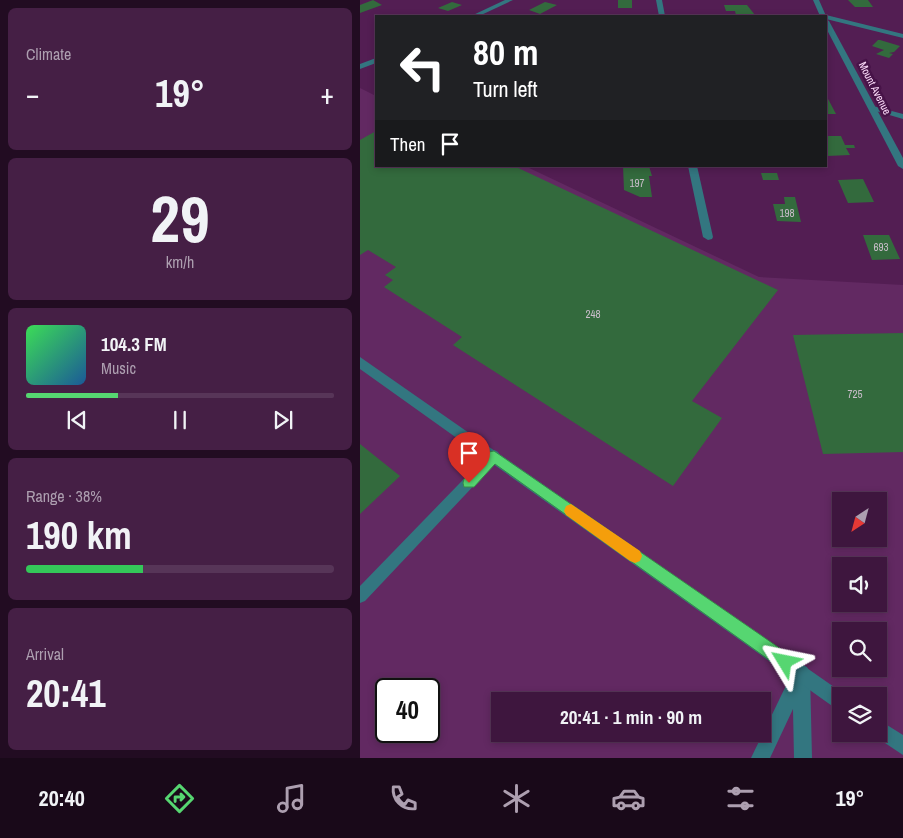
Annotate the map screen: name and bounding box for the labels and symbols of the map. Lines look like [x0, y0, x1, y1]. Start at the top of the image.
street label: Mount Avenue [856, 59, 894, 117]
house number: 197 [629, 176, 645, 190]
house number: 198 [779, 206, 795, 220]
house number: 693 [873, 240, 889, 254]
house number: 248 [585, 307, 601, 321]
house number: 725 [847, 387, 863, 401]
pin [448, 432, 490, 483]
north arrow [832, 492, 888, 548]
position arrow [758, 635, 810, 687]
speed limit sign: 40 [375, 678, 440, 743]

